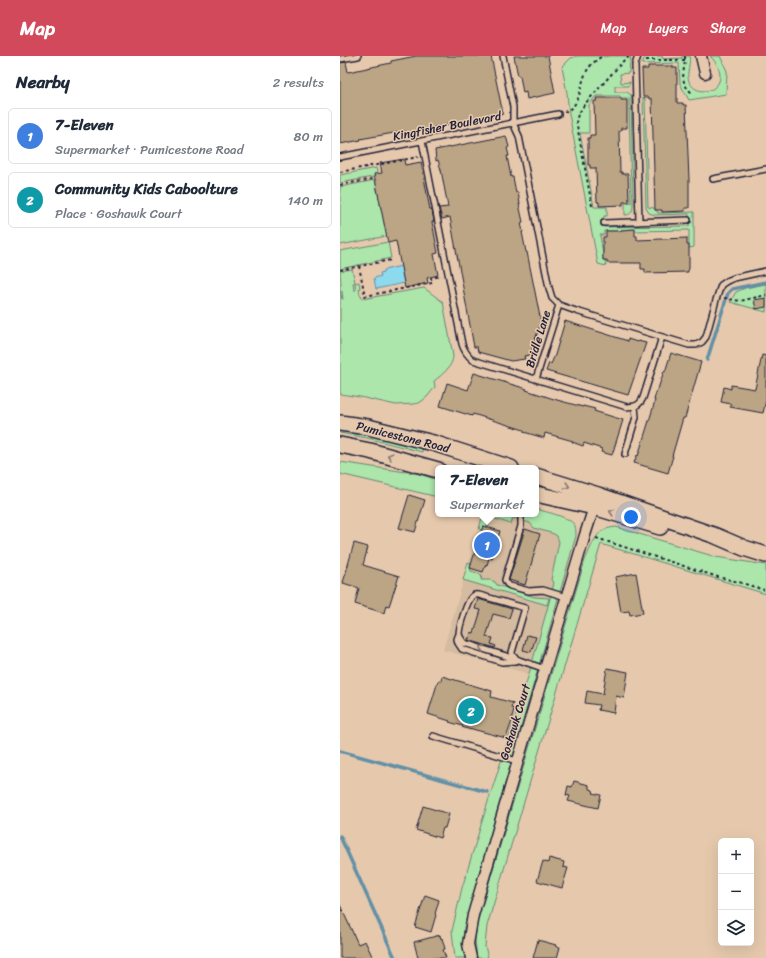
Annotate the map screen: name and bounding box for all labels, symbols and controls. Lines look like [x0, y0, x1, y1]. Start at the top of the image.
text: Map [20, 12, 55, 45]
text: Map [601, 16, 626, 41]
text: Layers [648, 16, 688, 41]
text: Share [710, 16, 746, 41]
text: Nearby [16, 67, 70, 97]
text: 2 results [273, 71, 324, 94]
street label: Kingfisher Boulevard [391, 105, 504, 147]
text: 7-Eleven [55, 112, 114, 138]
text: 1 [27, 125, 33, 148]
text: 80 m [294, 125, 323, 148]
text: Supermarket · Pumicestone Road [55, 138, 244, 161]
text: Community Kids Caboolture [55, 176, 238, 202]
text: 2 [26, 189, 34, 212]
text: 140 m [288, 189, 323, 212]
text: Place · Goshawk Court [55, 202, 182, 225]
street label: Bridle Lane [519, 308, 557, 370]
street label: Pumicestone Road [354, 415, 453, 459]
one-way arrow [387, 452, 394, 461]
popup [435, 465, 539, 517]
text: 7-Eleven [450, 467, 508, 493]
one-way arrow [563, 481, 570, 489]
text: Supermarket [450, 493, 524, 516]
your location [621, 507, 641, 527]
one-way arrow [609, 508, 616, 517]
pin: 1 [474, 530, 500, 560]
one-way arrow [478, 644, 485, 653]
street label: Goshawk Court [493, 680, 537, 763]
pin: 2 [458, 696, 484, 726]
map controls [718, 838, 754, 946]
button: + [718, 838, 754, 874]
button: − [718, 874, 754, 910]
button: layers [718, 910, 754, 946]

